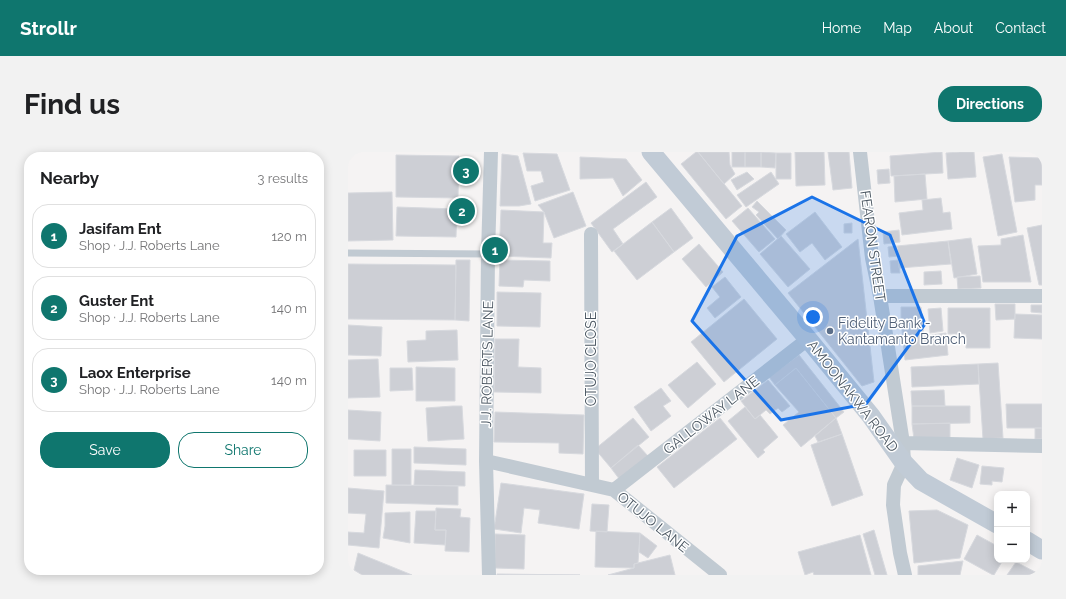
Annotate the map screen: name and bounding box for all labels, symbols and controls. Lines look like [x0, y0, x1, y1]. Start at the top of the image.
text: Strollr [20, 17, 77, 39]
text: Home [822, 20, 861, 36]
text: Map [883, 20, 912, 36]
text: About [934, 20, 973, 36]
text: Contact [995, 20, 1046, 36]
button: Directions [938, 86, 1042, 122]
text: Find us [24, 88, 120, 121]
pin: 3 [453, 156, 479, 186]
text: Nearby [40, 168, 99, 188]
text: 3 results [258, 171, 308, 186]
street label: FEARON STREET [857, 189, 889, 303]
pin: 2 [449, 196, 475, 226]
text: Jasifam Ent [79, 220, 162, 238]
text: 1 [51, 229, 57, 244]
text: 120 m [271, 229, 307, 244]
pin: 1 [482, 235, 508, 265]
text: Shop · J.J. Roberts Lane [79, 238, 220, 253]
text: Guster Ent [79, 292, 154, 310]
text: 2 [50, 301, 58, 316]
text: 140 m [271, 301, 307, 316]
street label: J.J. ROBERTS LANE [478, 301, 496, 427]
your location [803, 307, 823, 327]
text: Shop · J.J. Roberts Lane [79, 310, 220, 325]
street label: OTUJO CLOSE [583, 312, 599, 406]
place label: Fidelity Bank - Kantamanto Branch [838, 315, 966, 347]
marker: Fidelity Bank - Kantamanto Branch [825, 326, 835, 336]
street label: AMOONAKWA ROAD [804, 337, 902, 455]
text: Laox Enterprise [79, 364, 191, 382]
text: 3 [50, 373, 58, 388]
text: 140 m [271, 373, 307, 388]
street label: GALLOWAY LANE [660, 373, 762, 457]
text: Shop · J.J. Roberts Lane [79, 382, 220, 397]
button: Save [40, 432, 170, 468]
button: Share [178, 432, 308, 468]
street label: OTUJO LANE [614, 489, 692, 555]
map controls [994, 491, 1030, 563]
button: + [994, 491, 1030, 527]
button: − [994, 527, 1030, 563]

